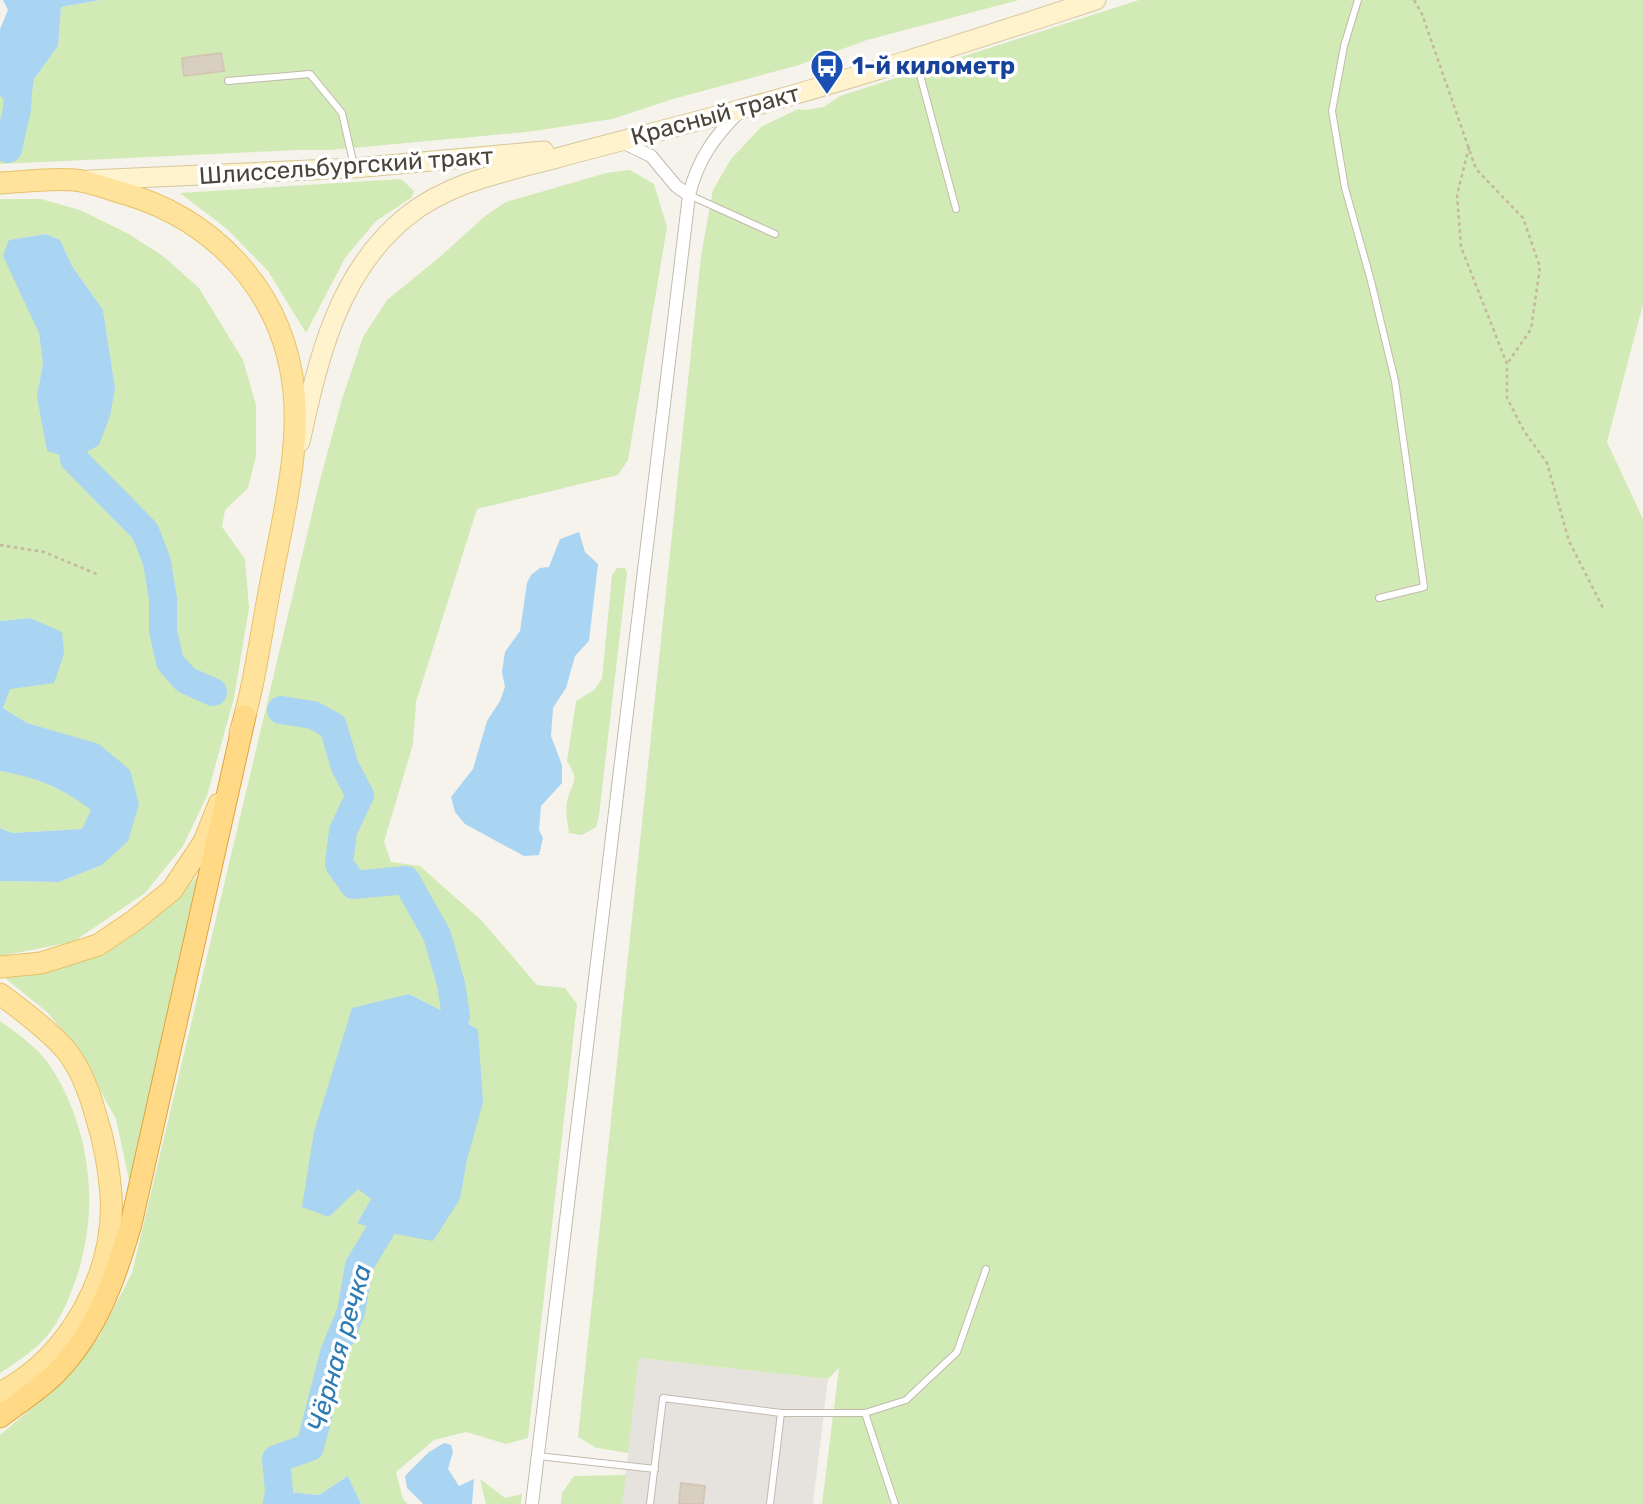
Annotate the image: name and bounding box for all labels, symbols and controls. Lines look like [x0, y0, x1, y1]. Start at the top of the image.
bus stop icon: 1-й километр [808, 47, 846, 96]
place label: 1-й километр [852, 52, 1015, 80]
street label: Красный тракт [628, 79, 802, 151]
street label: Шлиссельбургский тракт [198, 142, 494, 190]
water label: Чёрная речка [301, 1261, 378, 1435]

